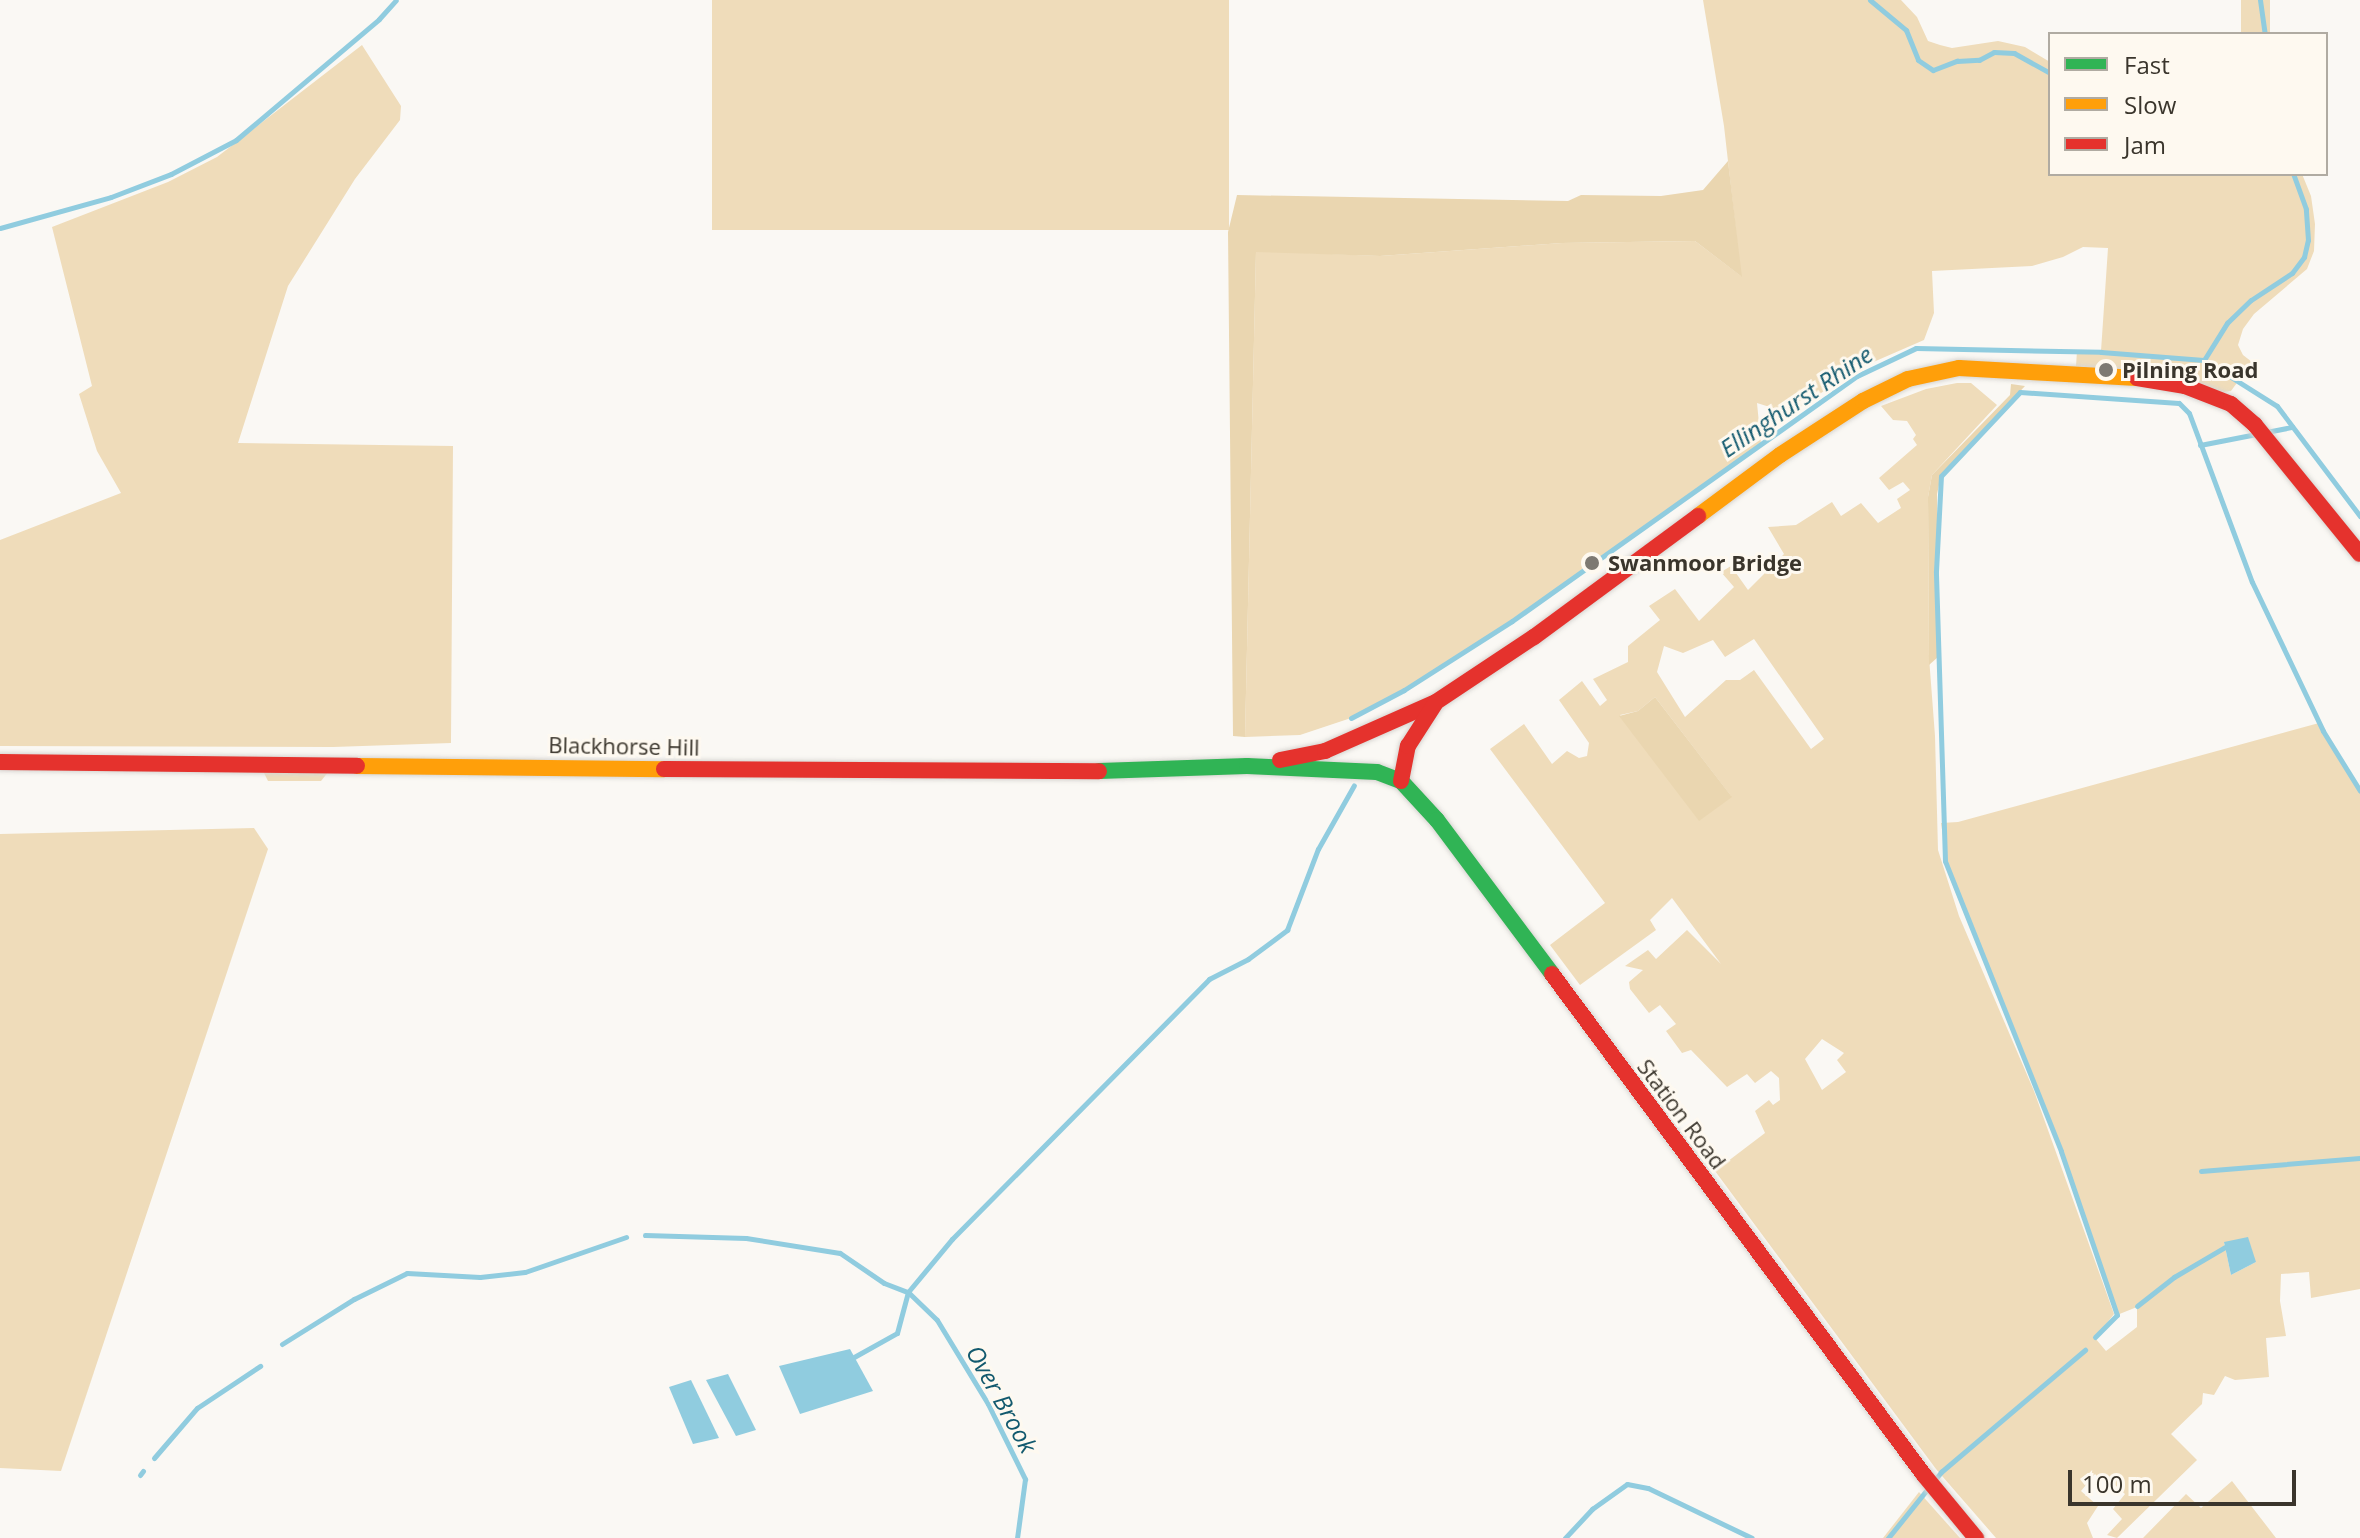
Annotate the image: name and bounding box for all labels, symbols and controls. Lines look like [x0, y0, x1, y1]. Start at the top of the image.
legend [2048, 32, 2328, 176]
text: Fast [2124, 48, 2170, 81]
text: Slow [2124, 88, 2176, 121]
text: Jam [2124, 128, 2166, 161]
water label: Ellinghurst Rhine [1714, 339, 1878, 463]
place label: Pilning Road [2122, 357, 2258, 383]
marker: Pilning Road [2097, 361, 2115, 379]
place label: Swanmoor Bridge [1608, 550, 1802, 576]
marker: Swanmoor Bridge [1583, 554, 1601, 572]
street label: Blackhorse Hill [548, 731, 700, 761]
street label: Station Road [1632, 1054, 1732, 1174]
water label: Over Brook [961, 1340, 1043, 1458]
scale bar [2072, 1454, 2300, 1504]
text: 100 m [2082, 1467, 2152, 1500]

